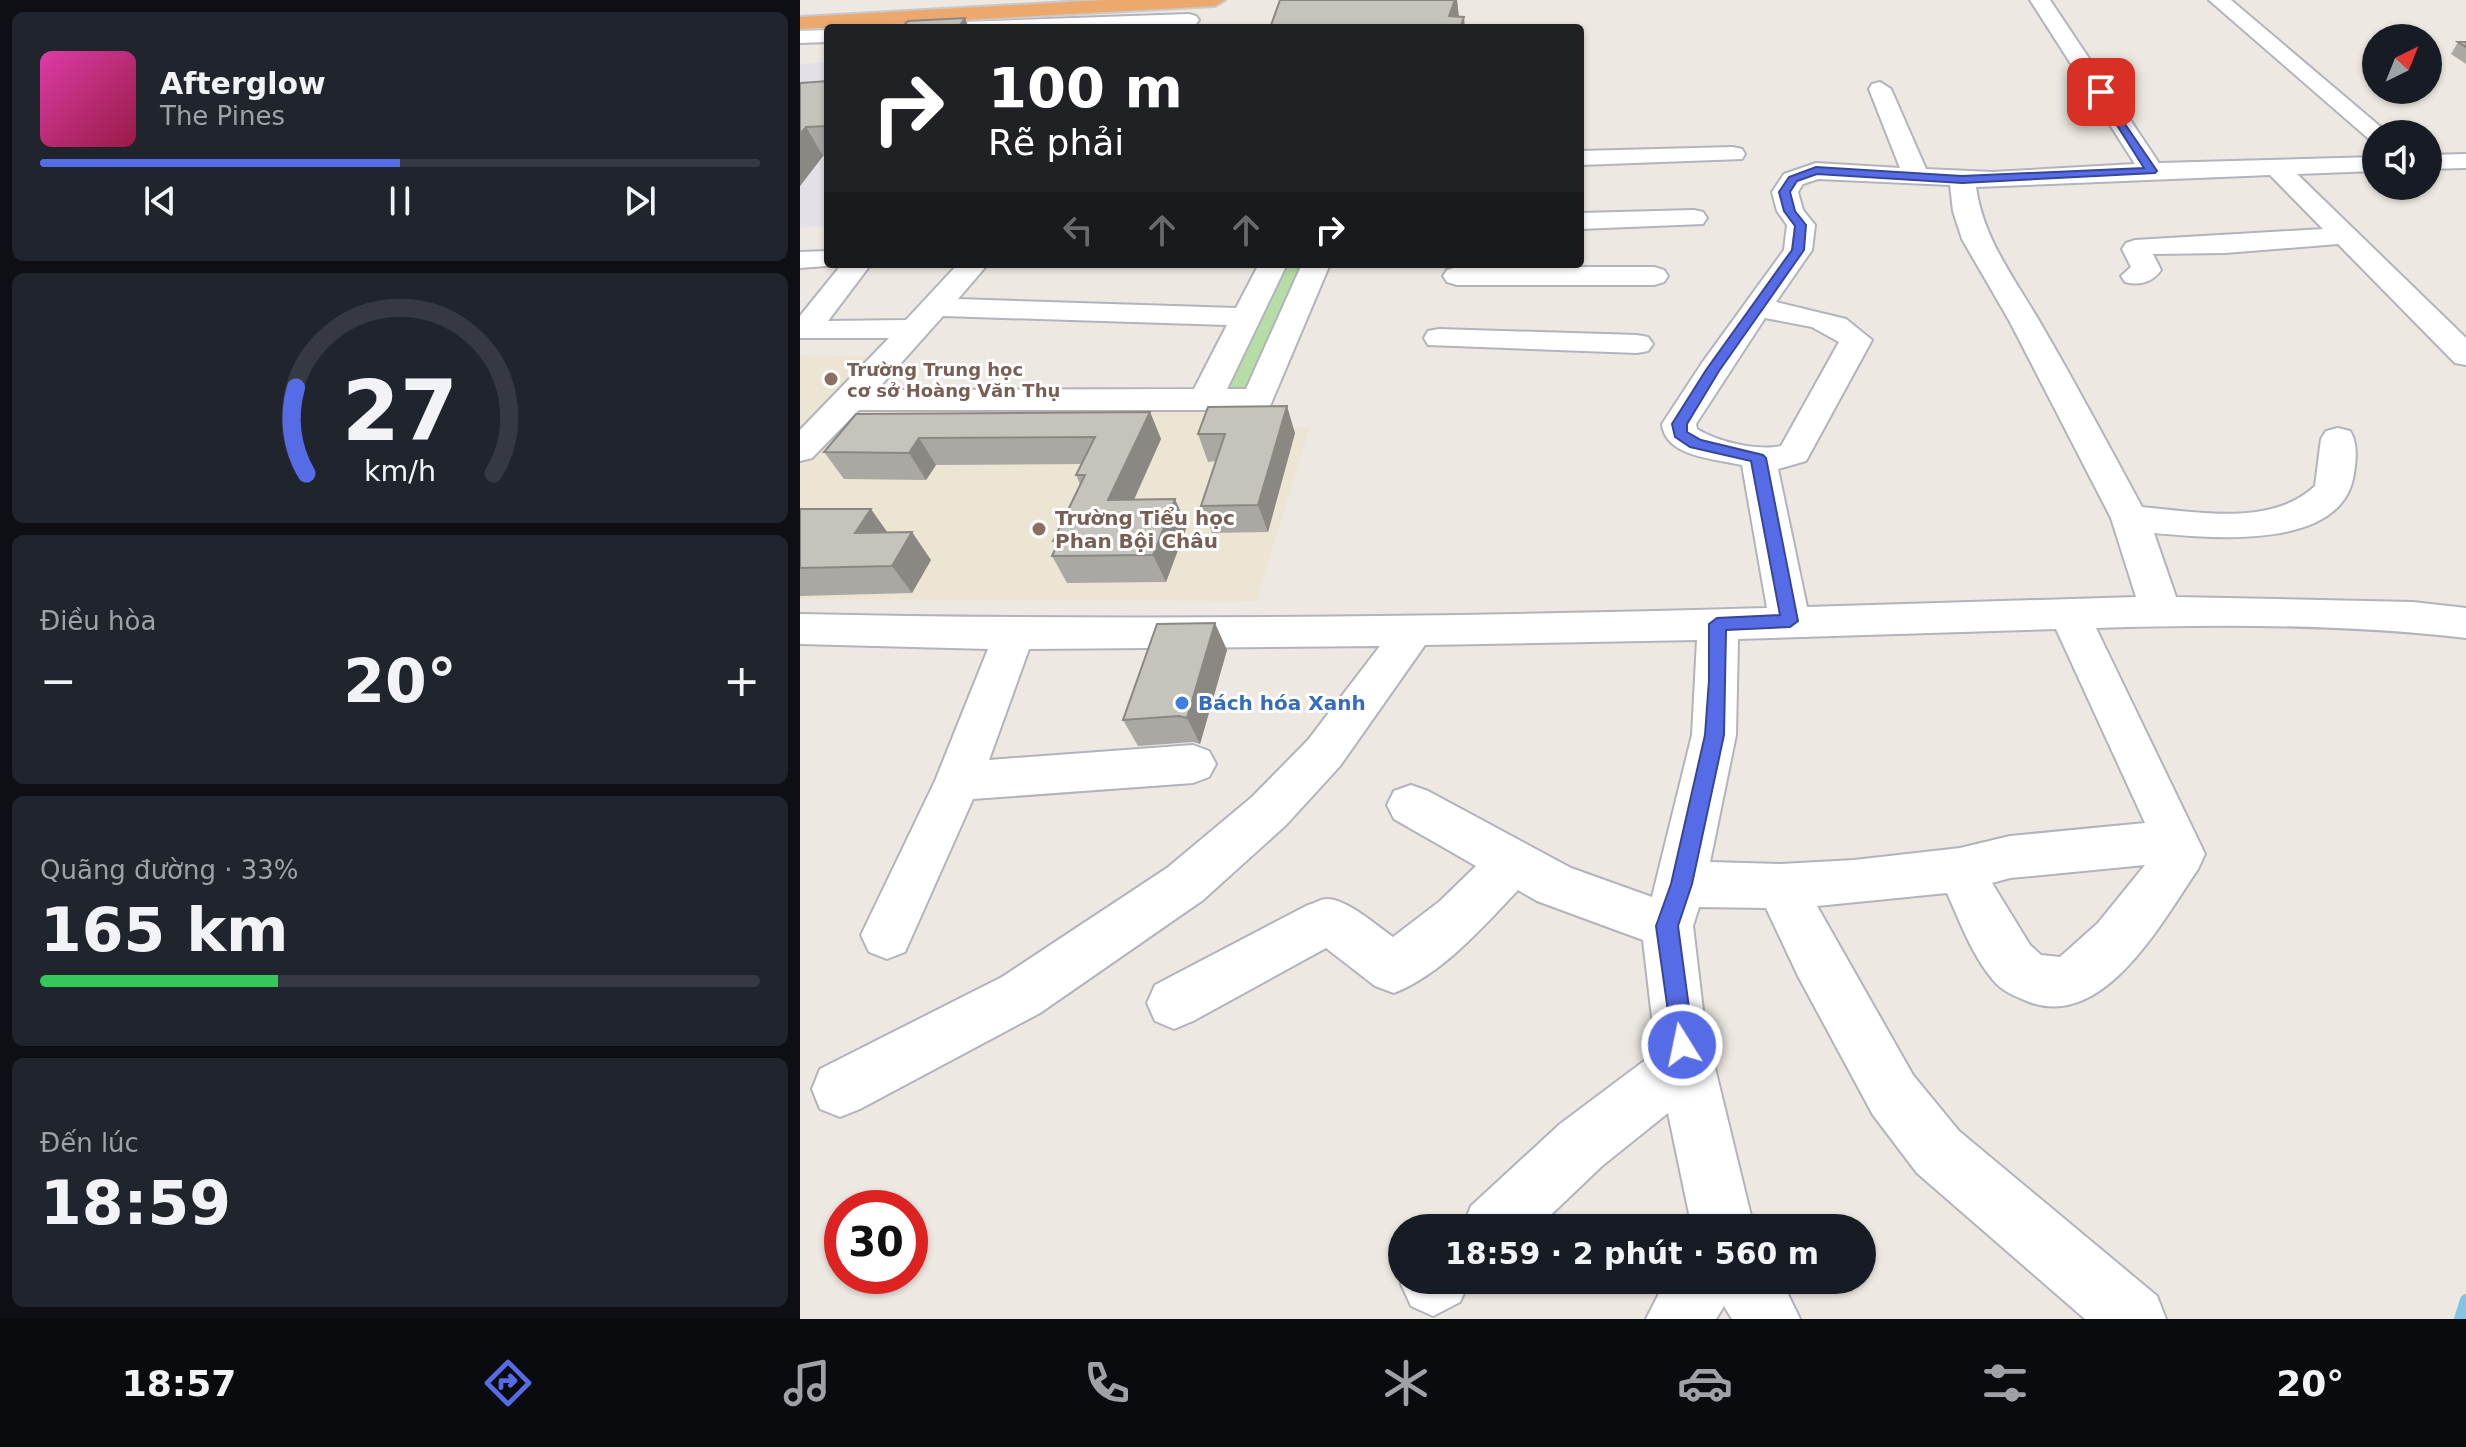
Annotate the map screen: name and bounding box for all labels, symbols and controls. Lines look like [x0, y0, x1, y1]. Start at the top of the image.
north arrow [2362, 24, 2442, 104]
map controls [2362, 24, 2442, 200]
text: 100 m [988, 55, 1183, 120]
icon: right [856, 56, 960, 160]
pin [2067, 58, 2135, 126]
text: Afterglow [160, 66, 326, 101]
icon: arrive [2079, 70, 2123, 114]
text: The Pines [160, 101, 285, 131]
button: sound [2362, 120, 2442, 200]
text: Rẽ phải [988, 122, 1124, 163]
icon: previous [138, 179, 182, 223]
icon: pause [378, 179, 422, 223]
icon: next [618, 179, 662, 223]
icon: left [1056, 208, 1100, 252]
icon: ahead [1140, 208, 1184, 252]
icon: ahead [1224, 208, 1268, 252]
icon: right [1308, 208, 1352, 252]
place label: Trường Trung học cơ sở Hoàng Văn Thụ [847, 359, 1060, 401]
text: 27 [342, 363, 458, 460]
marker: Trường Trung học cơ sở Hoàng Văn Thụ [822, 370, 840, 388]
text: km/h [364, 454, 436, 488]
place label: Trường Tiểu học Phan Bội Châu [1055, 506, 1235, 553]
marker: Trường Tiểu học Phan Bội Châu [1030, 520, 1048, 538]
text: Điều hòa [40, 606, 156, 636]
text: 20° [343, 646, 457, 716]
text: − [40, 655, 77, 706]
text: + [723, 655, 760, 706]
place label: Bách hóa Xanh [1198, 691, 1366, 715]
marker: Bách hóa Xanh [1173, 694, 1191, 712]
text: Quãng đường · 33% [40, 855, 299, 885]
text: 165 km [40, 895, 289, 965]
position arrow [1640, 1003, 1724, 1087]
text: Đến lúc [40, 1128, 139, 1158]
text: 18:59 [40, 1168, 231, 1238]
speed limit sign: 30 [824, 1190, 928, 1294]
text: 18:59 · 2 phút · 560 m [1445, 1236, 1819, 1271]
icon: directions [480, 1355, 536, 1411]
icon: music [779, 1355, 835, 1411]
icon: phone [1079, 1355, 1135, 1411]
icon: climate [1378, 1355, 1434, 1411]
icon: car [1677, 1355, 1733, 1411]
icon: filters [1977, 1355, 2033, 1411]
text: 18:57 [122, 1363, 236, 1404]
text: 20° [2276, 1363, 2344, 1404]

